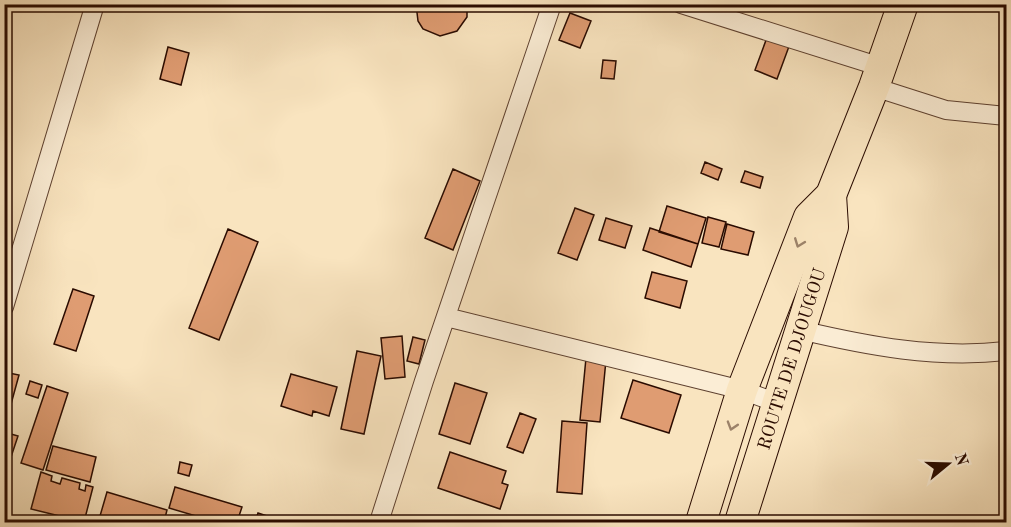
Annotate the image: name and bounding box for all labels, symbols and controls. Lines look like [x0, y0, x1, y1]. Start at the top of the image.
one-way arrow [794, 238, 807, 248]
street label: ROUTE DE DJOUGOU [755, 266, 829, 452]
one-way arrow [727, 420, 739, 431]
north arrow [918, 434, 978, 494]
text: N [951, 451, 970, 469]

